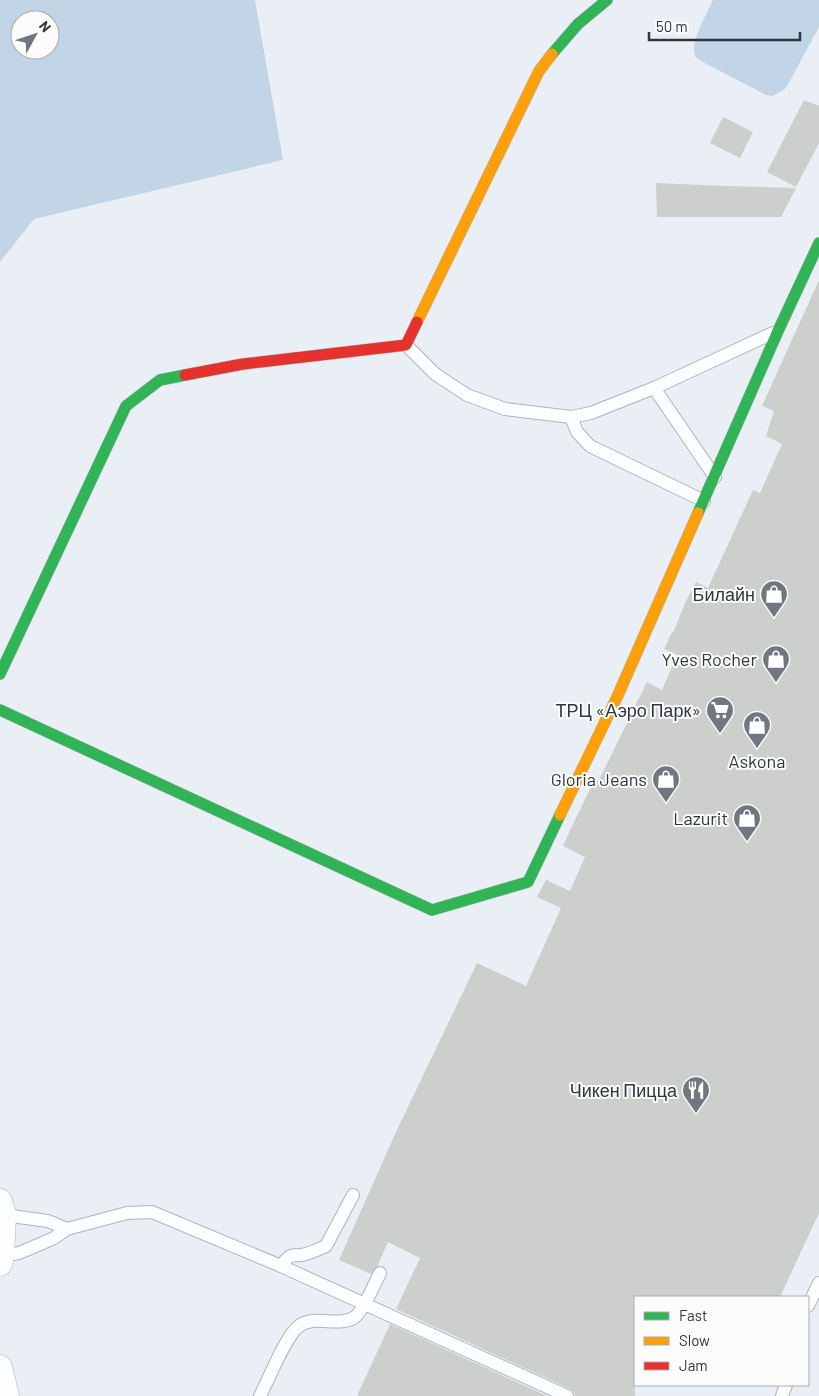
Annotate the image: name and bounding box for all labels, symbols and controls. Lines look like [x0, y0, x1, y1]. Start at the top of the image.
north arrow [10, 10, 60, 60]
scale bar [649, 10, 800, 42]
text: N [36, 17, 55, 35]
text: 50 m [656, 17, 688, 35]
shop icon: Билайн [759, 579, 789, 618]
place label: Билайн [693, 583, 755, 605]
shop icon: Yves Rocher [761, 644, 791, 683]
place label: Yves Rocher [662, 648, 757, 670]
supermarket icon: ТРЦ «Аэро Парк» [705, 695, 735, 734]
place label: ТРЦ «Аэро Парк» [556, 699, 701, 721]
shop icon: Askona [742, 710, 772, 749]
place label: Askona [729, 750, 785, 772]
shop icon: Gloria Jeans [651, 764, 681, 803]
place label: Gloria Jeans [551, 768, 647, 790]
shop icon: Lazurit [732, 803, 762, 842]
place label: Lazurit [673, 807, 728, 829]
restaurant icon: Чикен Пицца [681, 1075, 711, 1114]
place label: Чикен Пицца [570, 1079, 678, 1101]
legend [634, 1296, 809, 1386]
text: Fast [679, 1306, 707, 1324]
text: Slow [679, 1331, 710, 1349]
text: Jam [679, 1356, 708, 1374]

